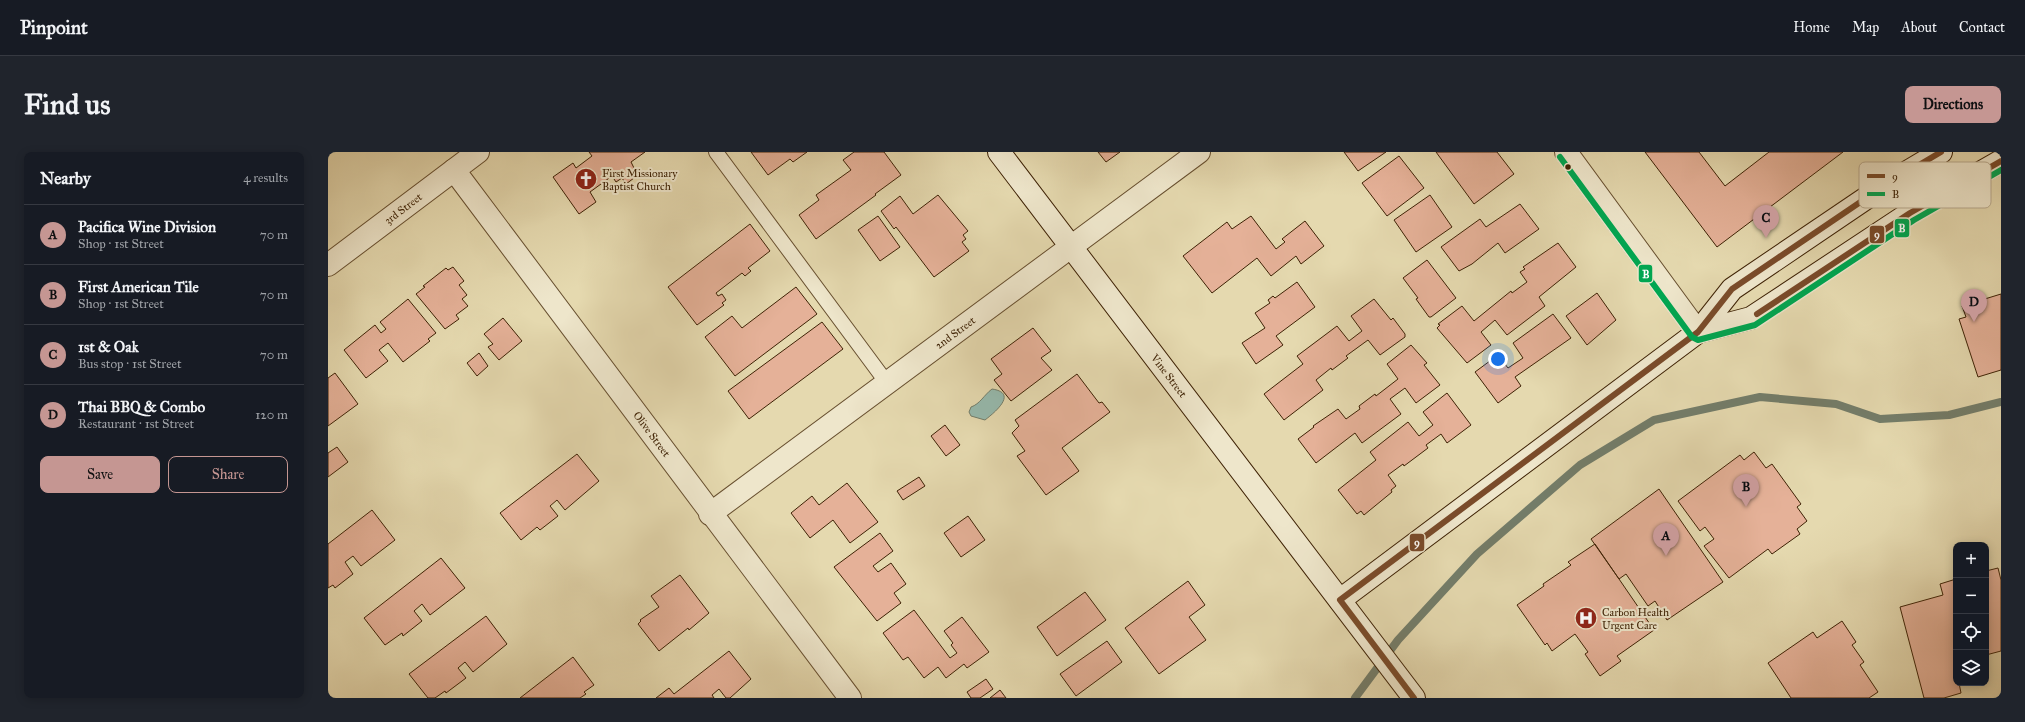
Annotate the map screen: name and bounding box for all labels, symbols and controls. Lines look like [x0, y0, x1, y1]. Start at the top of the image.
text: Pinpoint [20, 16, 88, 39]
text: Home [1793, 19, 1830, 36]
text: Map [1852, 19, 1879, 36]
text: About [1901, 19, 1937, 36]
text: Contact [1959, 19, 2005, 36]
button: Directions [1905, 86, 2001, 123]
text: Find us [24, 87, 110, 122]
unlabelled marker [1563, 162, 1573, 172]
legend [1859, 162, 1991, 208]
church icon: First Missionary Baptist Church [573, 166, 599, 192]
place label: First Missionary Baptist Church [602, 167, 678, 193]
text: Nearby [40, 168, 91, 189]
text: 4 results [243, 170, 288, 186]
text: 9 [1892, 170, 1898, 183]
text: B [1892, 188, 1899, 201]
street label: 3rd Street [382, 190, 425, 227]
pin: C [1753, 205, 1779, 238]
text: Pacifica Wine Division [78, 218, 216, 236]
line badge: B [1894, 218, 1910, 238]
text: B [1898, 222, 1906, 235]
line badge: 9 [1869, 225, 1885, 244]
text: A [49, 227, 57, 243]
text: 70 m [260, 227, 288, 243]
text: 9 [1874, 228, 1880, 242]
text: Shop · 1st Street [78, 236, 164, 252]
line badge: B [1638, 264, 1653, 283]
text: B [1642, 268, 1650, 281]
text: First American Tile [78, 278, 199, 296]
text: B [49, 287, 57, 303]
text: 70 m [260, 287, 288, 303]
pin: D [1961, 289, 1987, 322]
text: Shop · 1st Street [78, 296, 164, 312]
street label: 2nd Street [933, 314, 978, 352]
text: 1st & Oak [78, 338, 139, 356]
text: C [49, 347, 57, 363]
text: 70 m [260, 347, 288, 363]
your location [1488, 349, 1508, 369]
street label: Vine Street [1147, 351, 1189, 400]
text: Bus stop · 1st Street [78, 356, 182, 372]
text: Thai BBQ & Combo [78, 398, 205, 416]
text: D [48, 407, 58, 423]
text: 120 m [255, 407, 288, 423]
street label: Olive Street [630, 409, 673, 460]
text: Restaurant · 1st Street [78, 416, 194, 432]
button: Save [40, 456, 160, 493]
button: Share [168, 456, 288, 493]
pin: B [1733, 474, 1759, 507]
pin: A [1653, 523, 1679, 556]
line badge: 9 [1409, 533, 1425, 552]
text: 9 [1414, 536, 1420, 550]
map controls [1953, 542, 1989, 686]
button: + [1953, 542, 1989, 578]
button: − [1953, 578, 1989, 614]
hospital icon: Carbon Health Urgent Care [1573, 605, 1599, 631]
place label: Carbon Health Urgent Care [1602, 606, 1669, 632]
button: locate [1953, 614, 1989, 650]
button: layers [1953, 650, 1989, 686]

